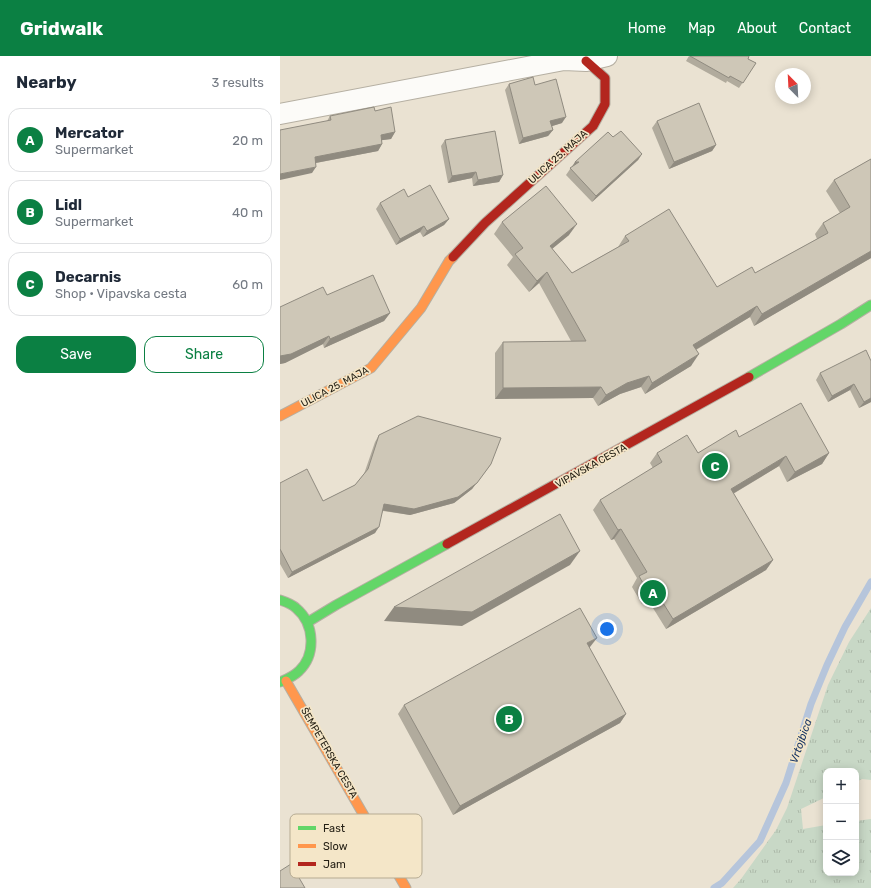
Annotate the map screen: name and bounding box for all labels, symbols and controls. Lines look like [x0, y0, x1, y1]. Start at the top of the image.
text: Gridwalk [20, 17, 103, 40]
text: Home [628, 20, 666, 37]
text: Map [688, 20, 715, 37]
text: About [737, 20, 777, 37]
text: Contact [799, 20, 851, 37]
north arrow [775, 68, 811, 104]
text: Nearby [16, 72, 77, 92]
text: 3 results [212, 75, 264, 90]
text: Mercator [55, 124, 124, 142]
street label: ULICA 25. MAJA [526, 127, 590, 187]
text: A [25, 133, 35, 148]
text: 20 m [232, 133, 263, 148]
text: Supermarket [55, 142, 133, 157]
text: Lidl [55, 196, 82, 214]
text: B [25, 205, 35, 220]
text: 40 m [232, 205, 263, 220]
text: Supermarket [55, 214, 133, 229]
text: Decarnis [55, 268, 121, 286]
text: C [25, 277, 35, 292]
text: 60 m [232, 277, 263, 292]
text: Shop · Vipavska cesta [55, 286, 187, 301]
button: Save [16, 336, 136, 373]
button: Share [144, 336, 264, 373]
street label: ULICA 25. MAJA [299, 364, 371, 410]
street label: VIPAVSKA CESTA [553, 441, 629, 491]
pin: C [702, 451, 728, 481]
pin: A [640, 578, 666, 608]
your location [597, 619, 617, 639]
pin: B [496, 704, 522, 734]
street label: ŠEMPETERSKA CESTA [298, 705, 360, 801]
water label: Vrtojbica [787, 717, 815, 765]
map controls [823, 768, 859, 876]
button: + [823, 768, 859, 804]
button: − [823, 804, 859, 840]
legend [290, 814, 422, 878]
text: Fast [323, 822, 346, 835]
text: Slow [323, 840, 348, 853]
button: layers [823, 840, 859, 876]
text: Jam [323, 858, 346, 871]

